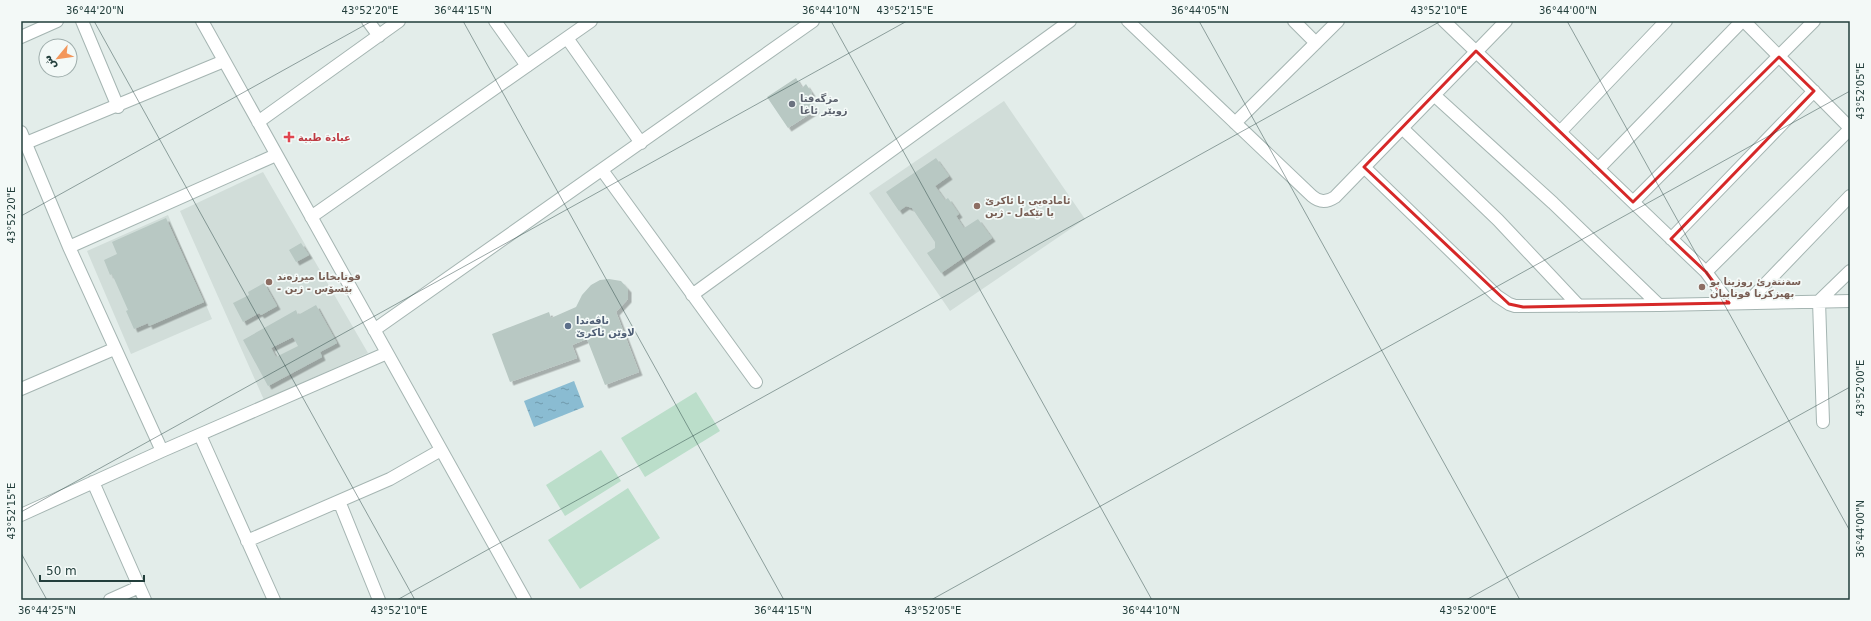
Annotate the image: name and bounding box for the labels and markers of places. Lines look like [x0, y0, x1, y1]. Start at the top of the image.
place label: مزگەفتا زوبێر ئاغا [800, 92, 848, 117]
marker: مزگەفتا زوبێر ئاغا [787, 99, 797, 109]
marker: عيادة طبية [283, 131, 295, 143]
place label: عيادة طبية [298, 132, 351, 143]
place label: ئامادەیی یا ئاکرێ یا تێکەل - ژین [985, 195, 1071, 219]
marker: ئامادەیی یا ئاکرێ یا تێکەل - ژین [972, 201, 982, 211]
place label: قوتابخانا میرزەند - بێسۆس - زین [277, 271, 361, 295]
place label: سةنتةرئ روژينا بو بهيزكرنا قوتابيان [1709, 276, 1801, 300]
marker: قوتابخانا میرزەند - بێسۆس - زین [264, 277, 274, 287]
marker: سةنتةرئ روژينا بو بهيزكرنا قوتابيان [1697, 282, 1707, 292]
place label: ناڤەندا لاوێن ئاکرێ [576, 315, 635, 339]
marker: ناڤەندا لاوێن ئاکرێ [563, 321, 573, 331]

